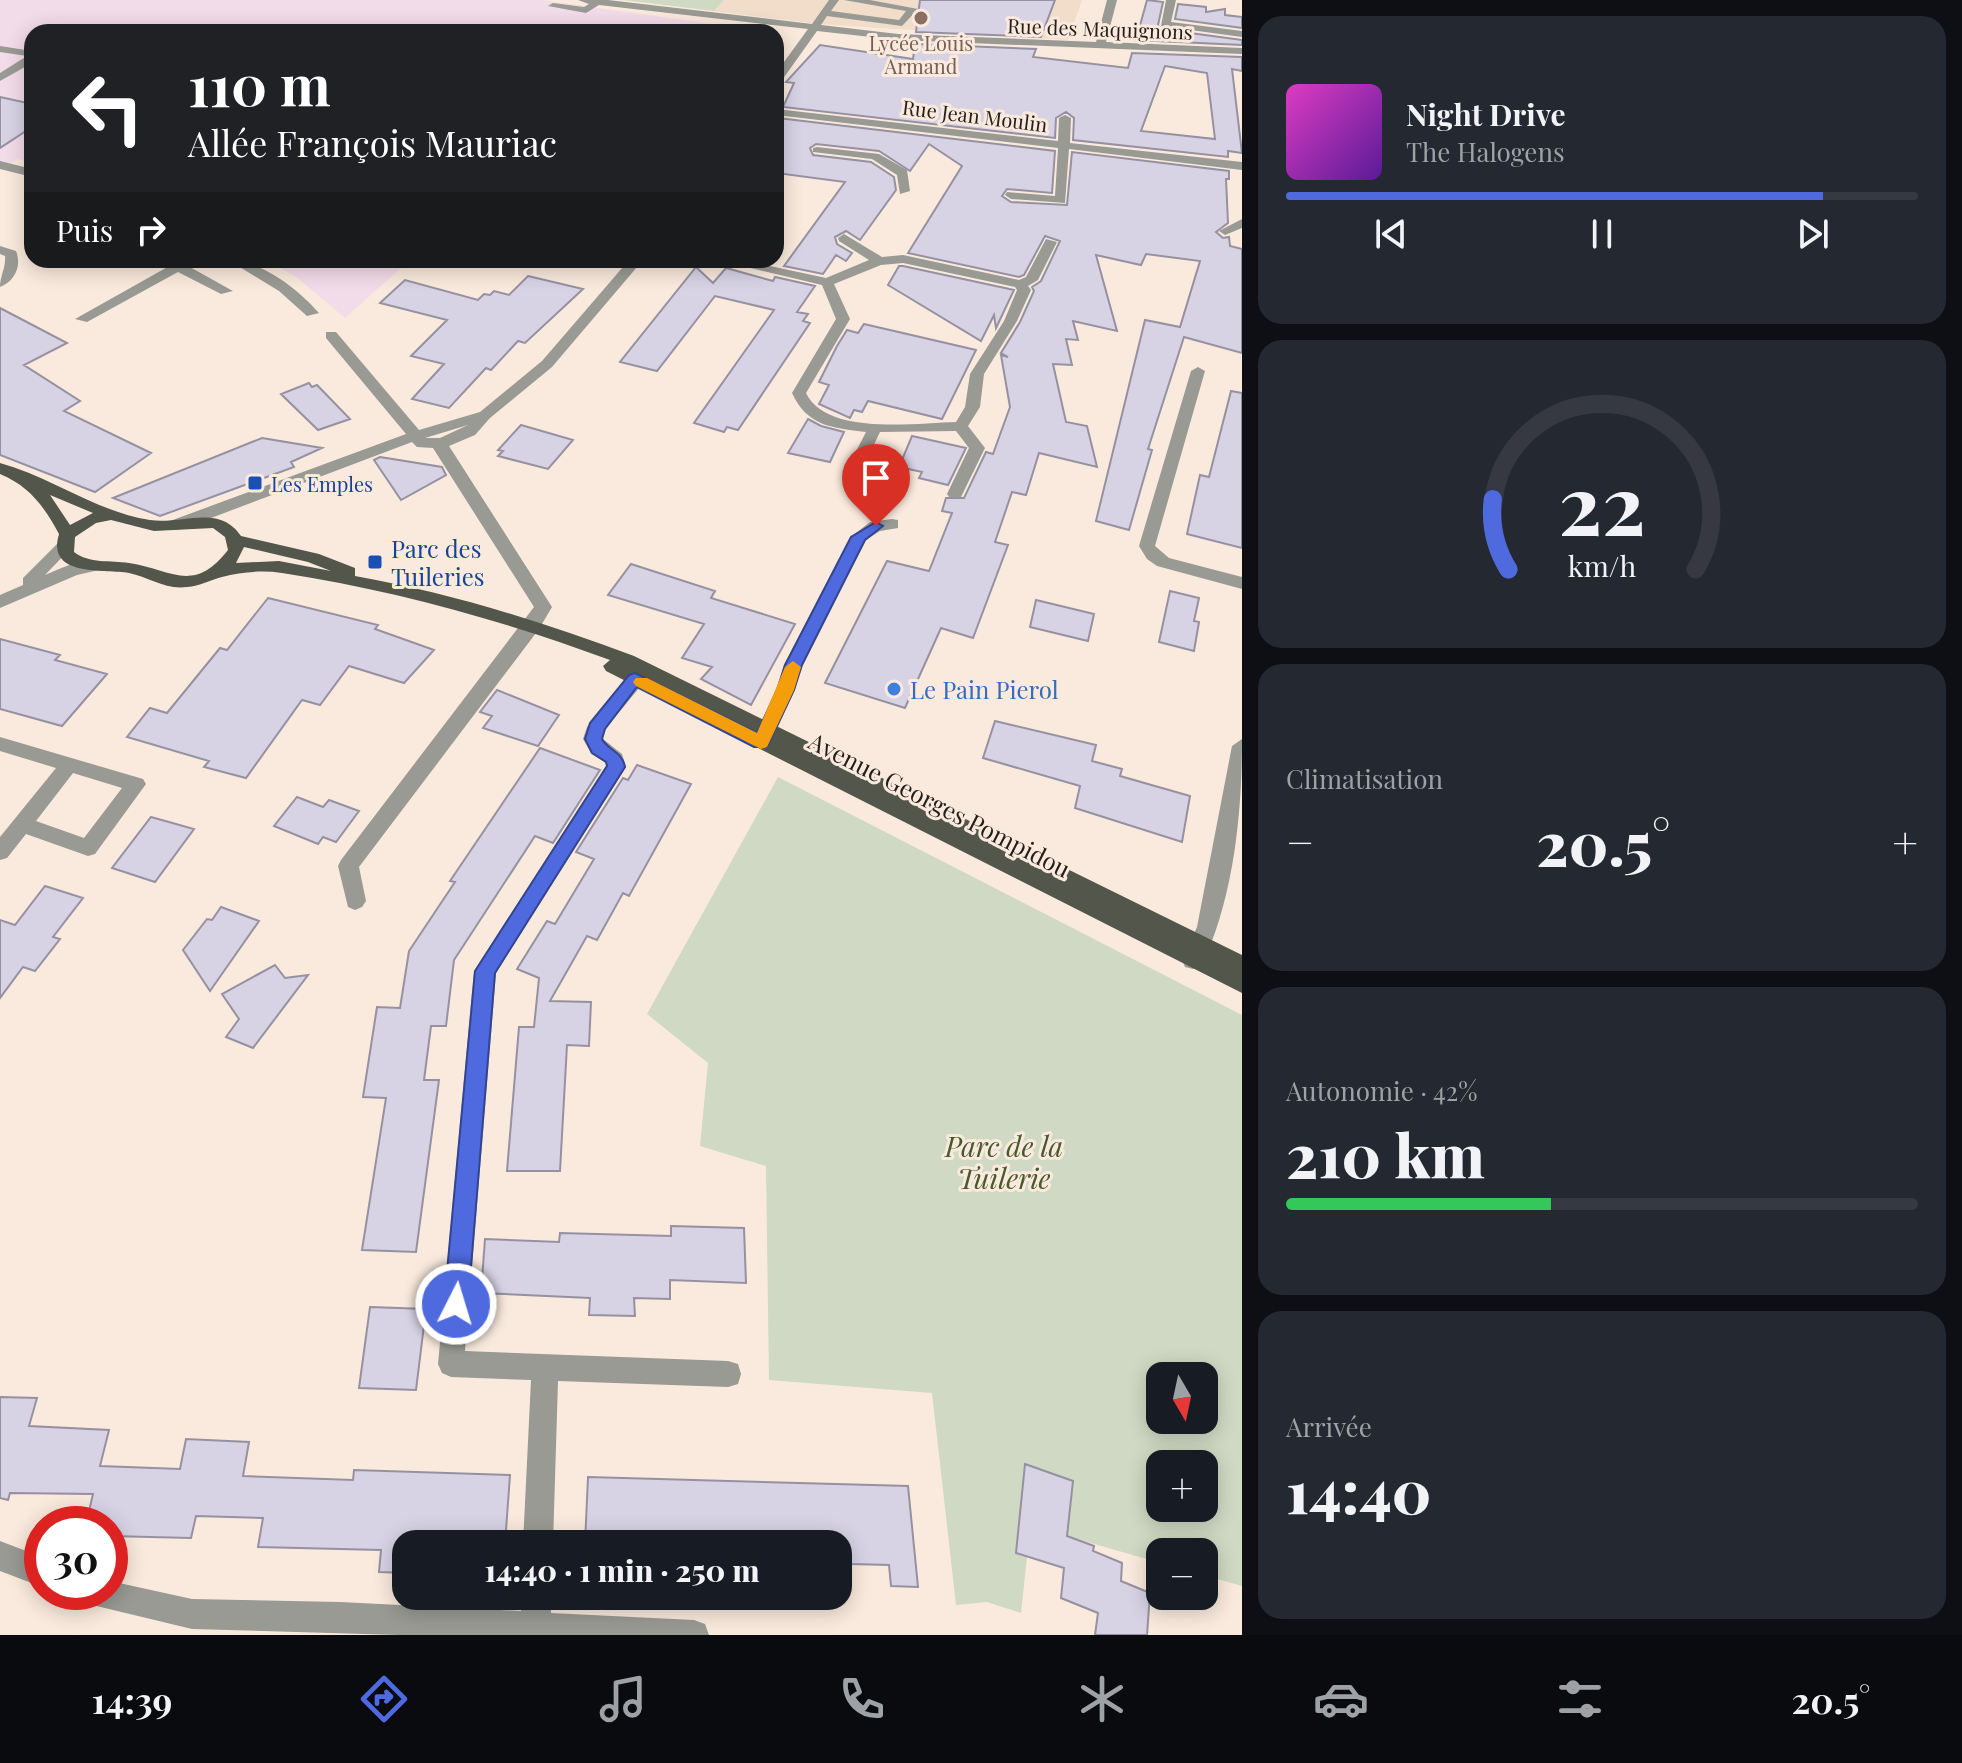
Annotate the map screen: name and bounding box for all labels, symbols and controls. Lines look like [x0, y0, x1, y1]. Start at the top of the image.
marker: Lycée Louis Armand [912, 9, 930, 27]
street label: Rue des Maquignons [1007, 11, 1193, 45]
place label: Lycée Louis Armand [869, 29, 973, 79]
text: 110 m [188, 46, 331, 121]
icon: left [56, 56, 160, 160]
street label: Rue Jean Moulin [901, 93, 1049, 137]
text: Night Drive [1406, 94, 1566, 134]
text: Allée François Mauriac [188, 118, 557, 166]
text: The Halogens [1406, 134, 1565, 169]
icon: right [129, 208, 173, 252]
text: Puis [56, 210, 113, 250]
icon: previous [1369, 212, 1413, 256]
icon: pause [1580, 212, 1624, 256]
icon: next [1791, 212, 1835, 256]
pin [842, 444, 910, 526]
text: 22 [1558, 445, 1646, 556]
icon: arrive [854, 456, 898, 500]
place label: Les Emples [271, 470, 373, 497]
marker: Les Emples [246, 474, 264, 492]
place label: Parc des Tuileries [391, 532, 485, 592]
text: km/h [1568, 546, 1636, 584]
marker: Parc des Tuileries [366, 553, 384, 571]
place label: Le Pain Pierol [910, 673, 1059, 705]
marker: Le Pain Pierol [885, 680, 903, 698]
street label: Avenue Georges Pompidou [803, 724, 1076, 884]
text: Climatisation [1286, 761, 1443, 796]
text: 20.5° [1536, 801, 1670, 881]
text: − [1286, 811, 1314, 870]
text: + [1892, 811, 1918, 870]
text: Autonomie · 42% [1286, 1073, 1478, 1108]
text: 210 km [1286, 1113, 1485, 1193]
park label: Parc de la Tuilerie [944, 1127, 1063, 1196]
position arrow [414, 1262, 498, 1346]
north arrow [1146, 1362, 1218, 1434]
map controls [1146, 1362, 1218, 1610]
text: Arrivée [1286, 1409, 1372, 1444]
text: 14:40 [1286, 1449, 1431, 1529]
button: + [1146, 1450, 1218, 1522]
speed limit sign: 30 [24, 1506, 128, 1610]
button: − [1146, 1538, 1218, 1610]
text: 14:40 · 1 min · 250 m [484, 1550, 760, 1590]
icon: directions [356, 1671, 412, 1727]
icon: music [595, 1671, 651, 1727]
icon: phone [834, 1671, 890, 1727]
icon: climate [1074, 1671, 1130, 1727]
icon: car [1313, 1671, 1369, 1727]
icon: filters [1552, 1671, 1608, 1727]
text: 14:39 [92, 1675, 172, 1723]
text: 20.5° [1791, 1675, 1870, 1723]

